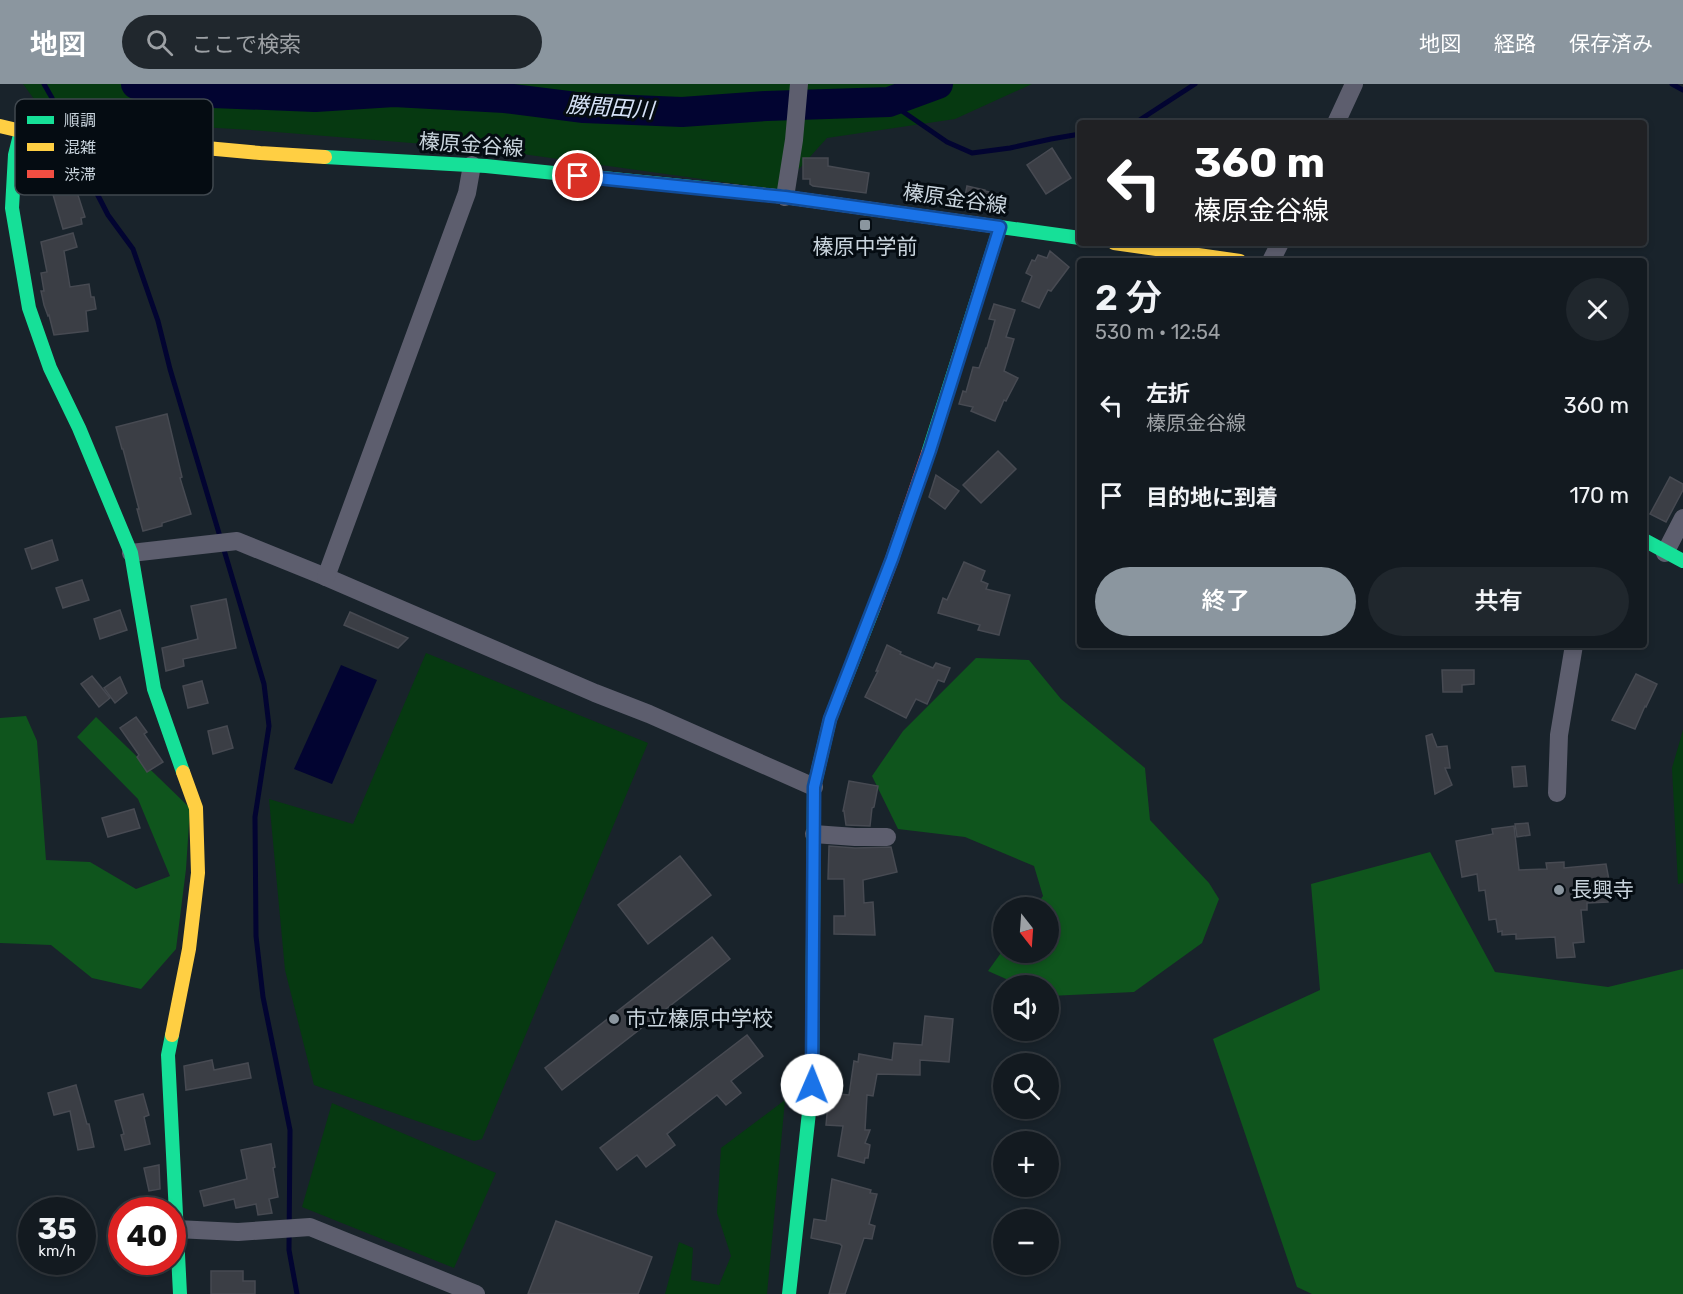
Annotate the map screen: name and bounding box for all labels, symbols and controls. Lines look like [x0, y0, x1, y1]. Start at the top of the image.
search box [122, 15, 542, 69]
icon: search [143, 26, 176, 59]
text: 地図 [30, 28, 86, 61]
text: ここで検索 [191, 31, 301, 58]
text: 地図 [1419, 31, 1461, 56]
text: 経路 [1494, 31, 1536, 56]
text: 保存済み [1569, 31, 1653, 56]
water label: 勝間田川 [565, 91, 657, 124]
legend [15, 99, 213, 195]
text: 順調 [64, 111, 96, 130]
street label: 榛原金谷線 [418, 128, 524, 161]
text: 混雑 [64, 138, 96, 157]
text: 360 m [1194, 138, 1325, 188]
icon: left [1095, 144, 1173, 222]
pin [552, 150, 603, 201]
icon: arrive [561, 159, 594, 192]
text: 渋滞 [64, 165, 96, 184]
street label: 榛原金谷線 [901, 179, 1009, 218]
text: 榛原金谷線 [1194, 195, 1329, 227]
marker: 榛原中学前 [858, 218, 872, 232]
place label: 榛原中学前 [813, 234, 918, 259]
text: 2 分 [1095, 276, 1162, 319]
button: close [1566, 278, 1629, 341]
text: 530 m · 12:54 [1095, 320, 1220, 344]
text: 左折 [1146, 380, 1190, 407]
icon: left [1095, 389, 1128, 422]
text: 360 m [1564, 392, 1629, 419]
text: 榛原金谷線 [1146, 411, 1246, 435]
icon: arrive [1095, 479, 1128, 512]
text: 170 m [1569, 482, 1629, 509]
text: 目的地に到着 [1146, 484, 1278, 511]
button: 終了 [1095, 567, 1356, 636]
button: 共有 [1368, 567, 1629, 636]
place label: 長興寺 [1571, 877, 1634, 902]
marker: 長興寺 [1552, 883, 1566, 897]
north arrow [993, 897, 1059, 963]
map controls [993, 897, 1059, 1275]
button: sound [993, 975, 1059, 1041]
place label: 市立榛原中学校 [626, 1006, 773, 1031]
marker: 市立榛原中学校 [607, 1012, 621, 1026]
position arrow [780, 1053, 844, 1117]
button: search [993, 1053, 1059, 1119]
button: + [993, 1131, 1059, 1197]
speed limit sign: 40 [108, 1197, 186, 1275]
button: − [993, 1209, 1059, 1275]
text: 35 [37, 1211, 77, 1247]
text: km/h [38, 1242, 76, 1260]

